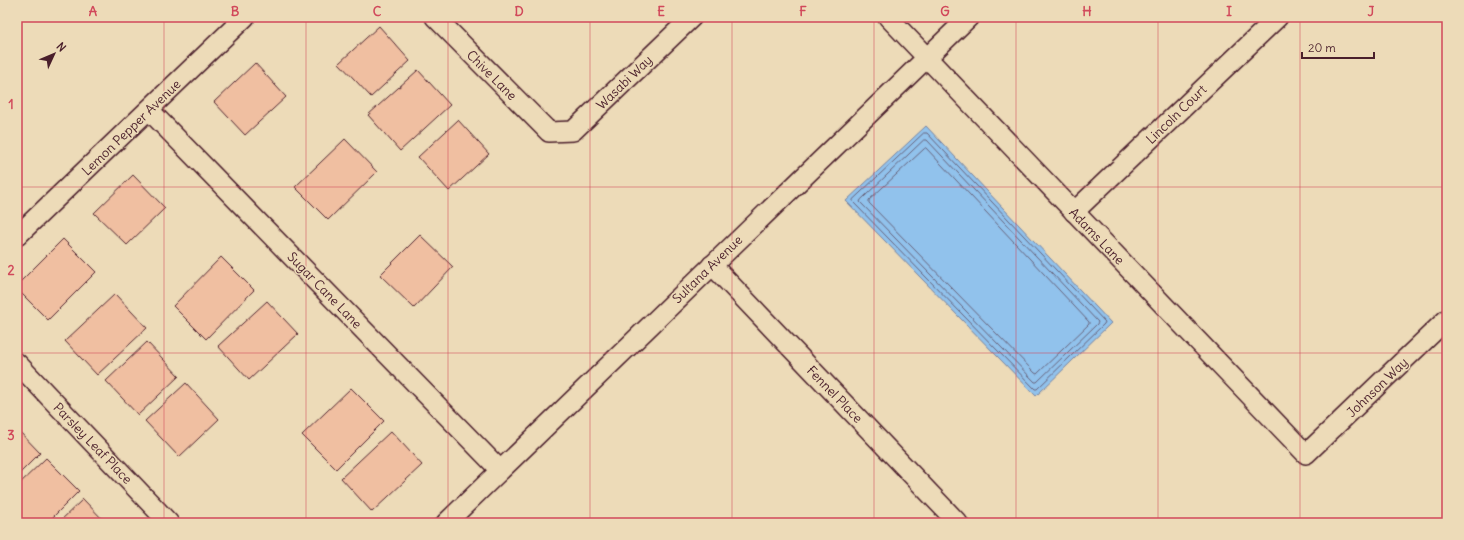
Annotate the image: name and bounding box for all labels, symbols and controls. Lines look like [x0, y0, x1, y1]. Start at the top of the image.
text: A [89, 3, 98, 20]
text: B [231, 3, 240, 20]
text: C [373, 3, 382, 20]
text: D [514, 3, 524, 20]
text: E [657, 3, 665, 20]
text: F [799, 3, 807, 20]
text: G [940, 3, 950, 20]
text: H [1082, 3, 1092, 20]
text: I [1226, 3, 1232, 20]
text: J [1368, 3, 1375, 20]
north arrow [34, 34, 74, 74]
scale bar [1302, 34, 1374, 60]
text: N [54, 39, 69, 55]
text: 20 m [1308, 40, 1336, 55]
street label: Chive Lane [463, 47, 520, 104]
street label: Wasabi Way [593, 51, 656, 113]
street label: Lemon Pepper Avenue [78, 76, 184, 179]
street label: Lincoln Court [1142, 81, 1211, 148]
text: 1 [8, 96, 14, 113]
street label: Adams Lane [1065, 204, 1128, 268]
street label: Sultana Avenue [669, 232, 746, 307]
street label: Sugar Cane Lane [284, 248, 366, 332]
text: 2 [7, 262, 15, 279]
street label: Johnson Way [1343, 354, 1412, 421]
street label: Fennel Place [803, 362, 866, 427]
street label: Parsley Leaf Place [50, 399, 136, 488]
text: 3 [7, 427, 15, 444]

